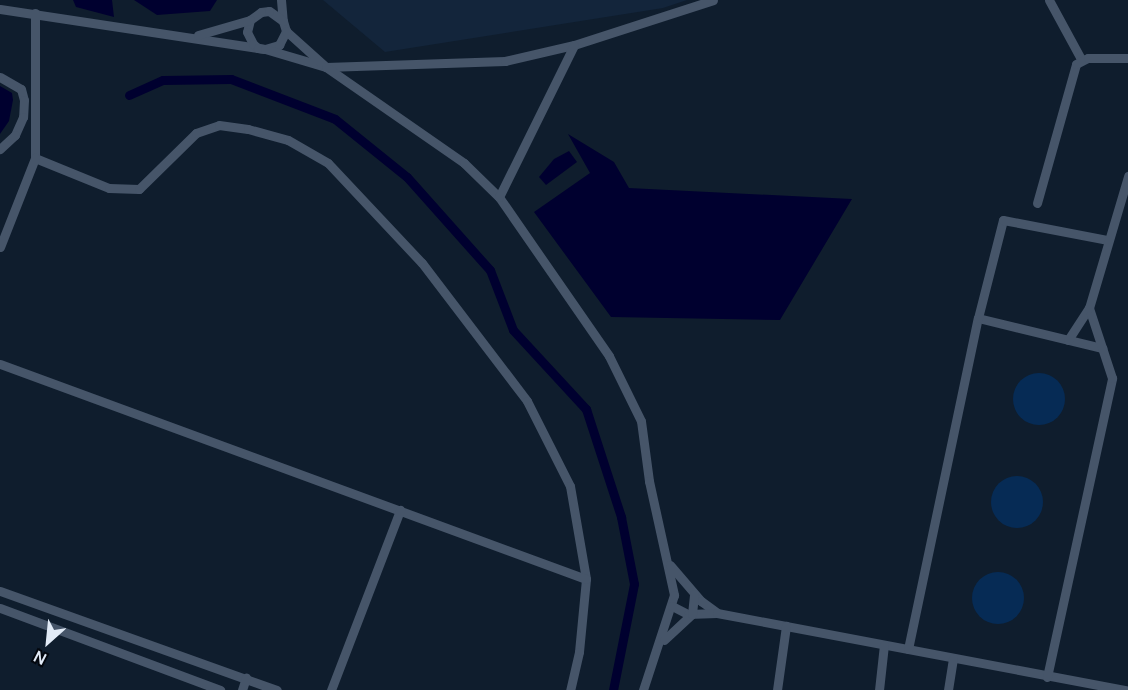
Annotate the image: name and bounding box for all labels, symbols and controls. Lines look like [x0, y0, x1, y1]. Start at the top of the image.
north arrow [18, 612, 78, 672]
text: N [30, 646, 50, 670]

